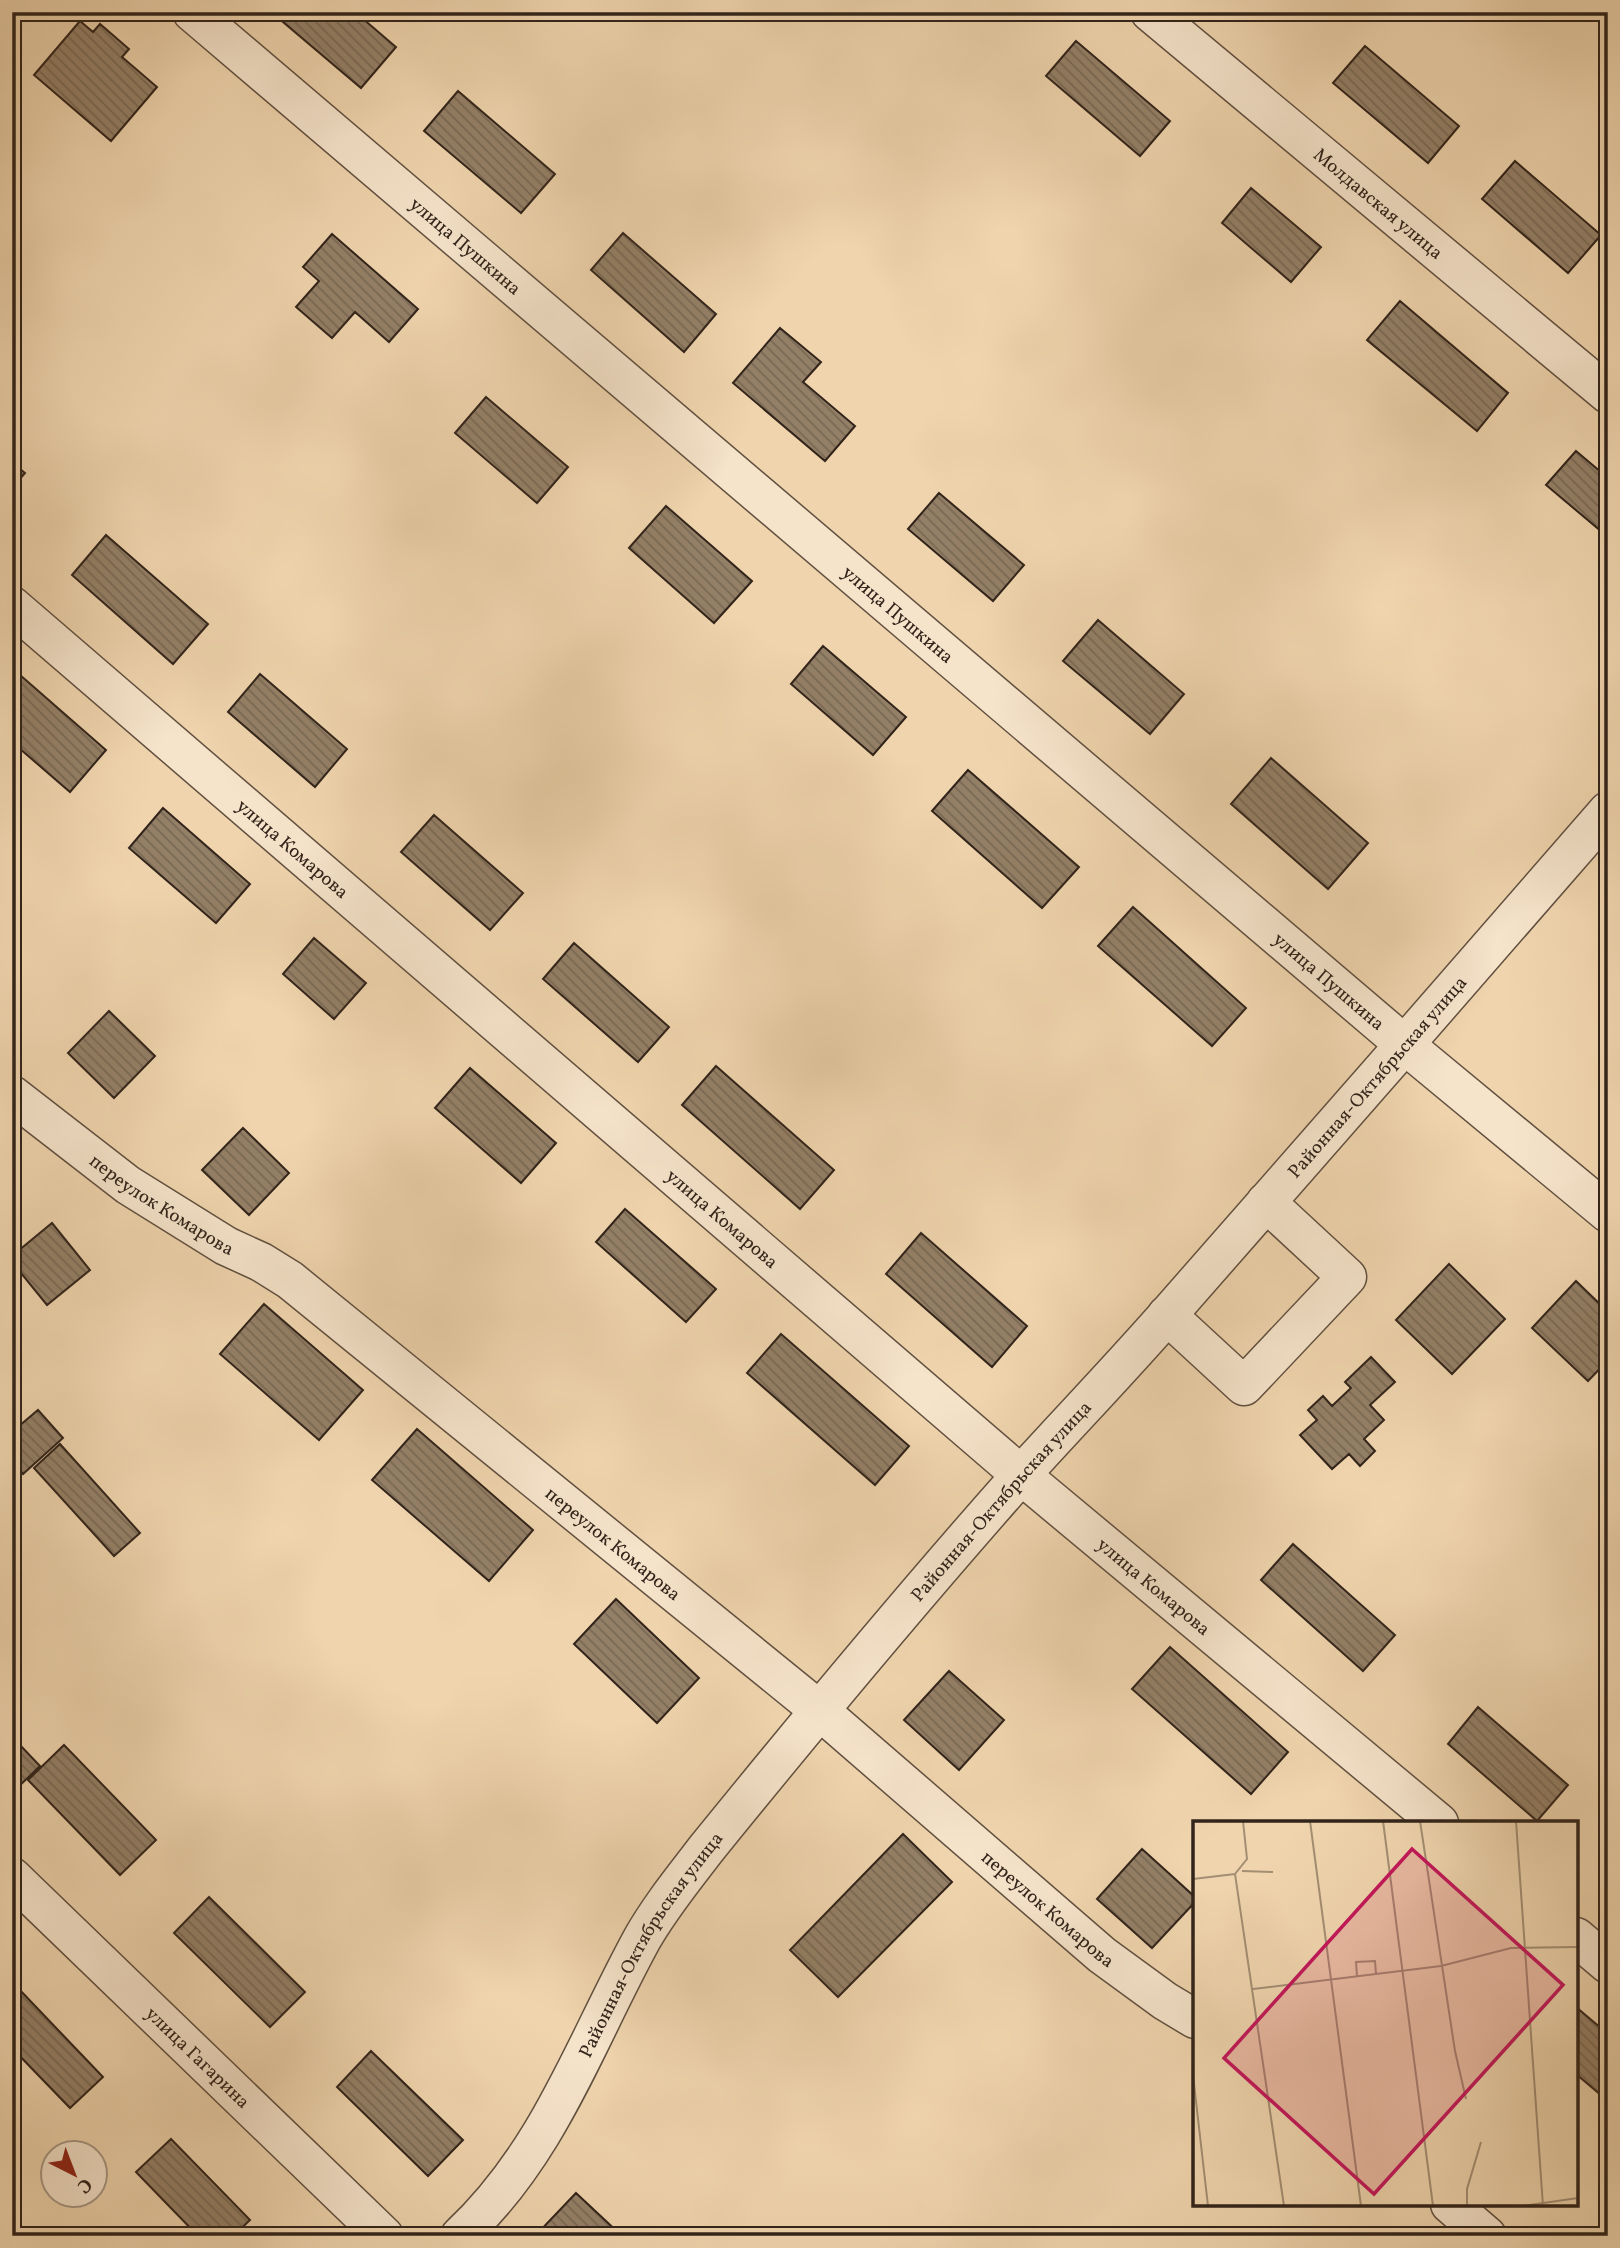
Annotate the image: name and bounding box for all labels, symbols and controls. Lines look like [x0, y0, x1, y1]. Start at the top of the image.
street label: Молдавская улица [1307, 143, 1448, 266]
street label: улица Пушкина [403, 192, 526, 302]
street label: улица Пушкина [836, 560, 959, 670]
street label: улица Комарова [230, 794, 354, 905]
street label: улица Пушкина [1267, 927, 1390, 1037]
street label: Районная-Октябрьская улица [1282, 971, 1474, 1185]
street label: переулок Комарова [83, 1149, 238, 1263]
street label: улица Комарова [660, 1164, 783, 1275]
street label: Районная-Октябрьская улица [906, 1396, 1098, 1608]
street label: переулок Комарова [539, 1482, 686, 1608]
street label: улица Комарова [1091, 1532, 1215, 1642]
inset map [1193, 1821, 1578, 2206]
street label: Районная-Октябрьская улица [573, 1827, 730, 2062]
street label: переулок Комарова [975, 1845, 1119, 1975]
street label: улица Гагарина [139, 2002, 255, 2115]
north arrow [38, 2140, 108, 2210]
text: С [71, 2171, 97, 2199]

